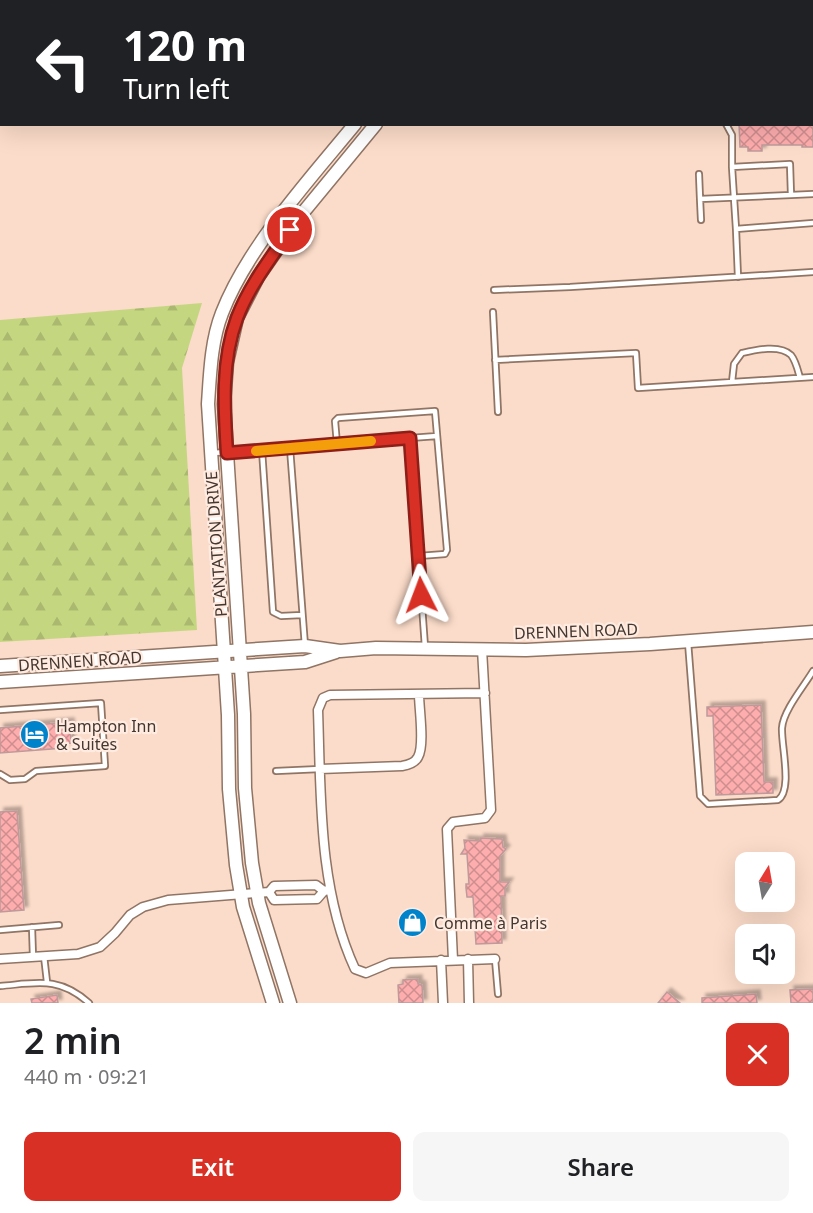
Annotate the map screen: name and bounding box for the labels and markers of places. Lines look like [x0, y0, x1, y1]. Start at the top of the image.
pin [264, 204, 315, 255]
place label: Hampton Inn & Suites [56, 715, 156, 755]
hotel icon: Hampton Inn & Suites [19, 719, 51, 751]
shop icon: Comme à Paris [397, 907, 429, 939]
place label: Comme à Paris [434, 912, 547, 934]

